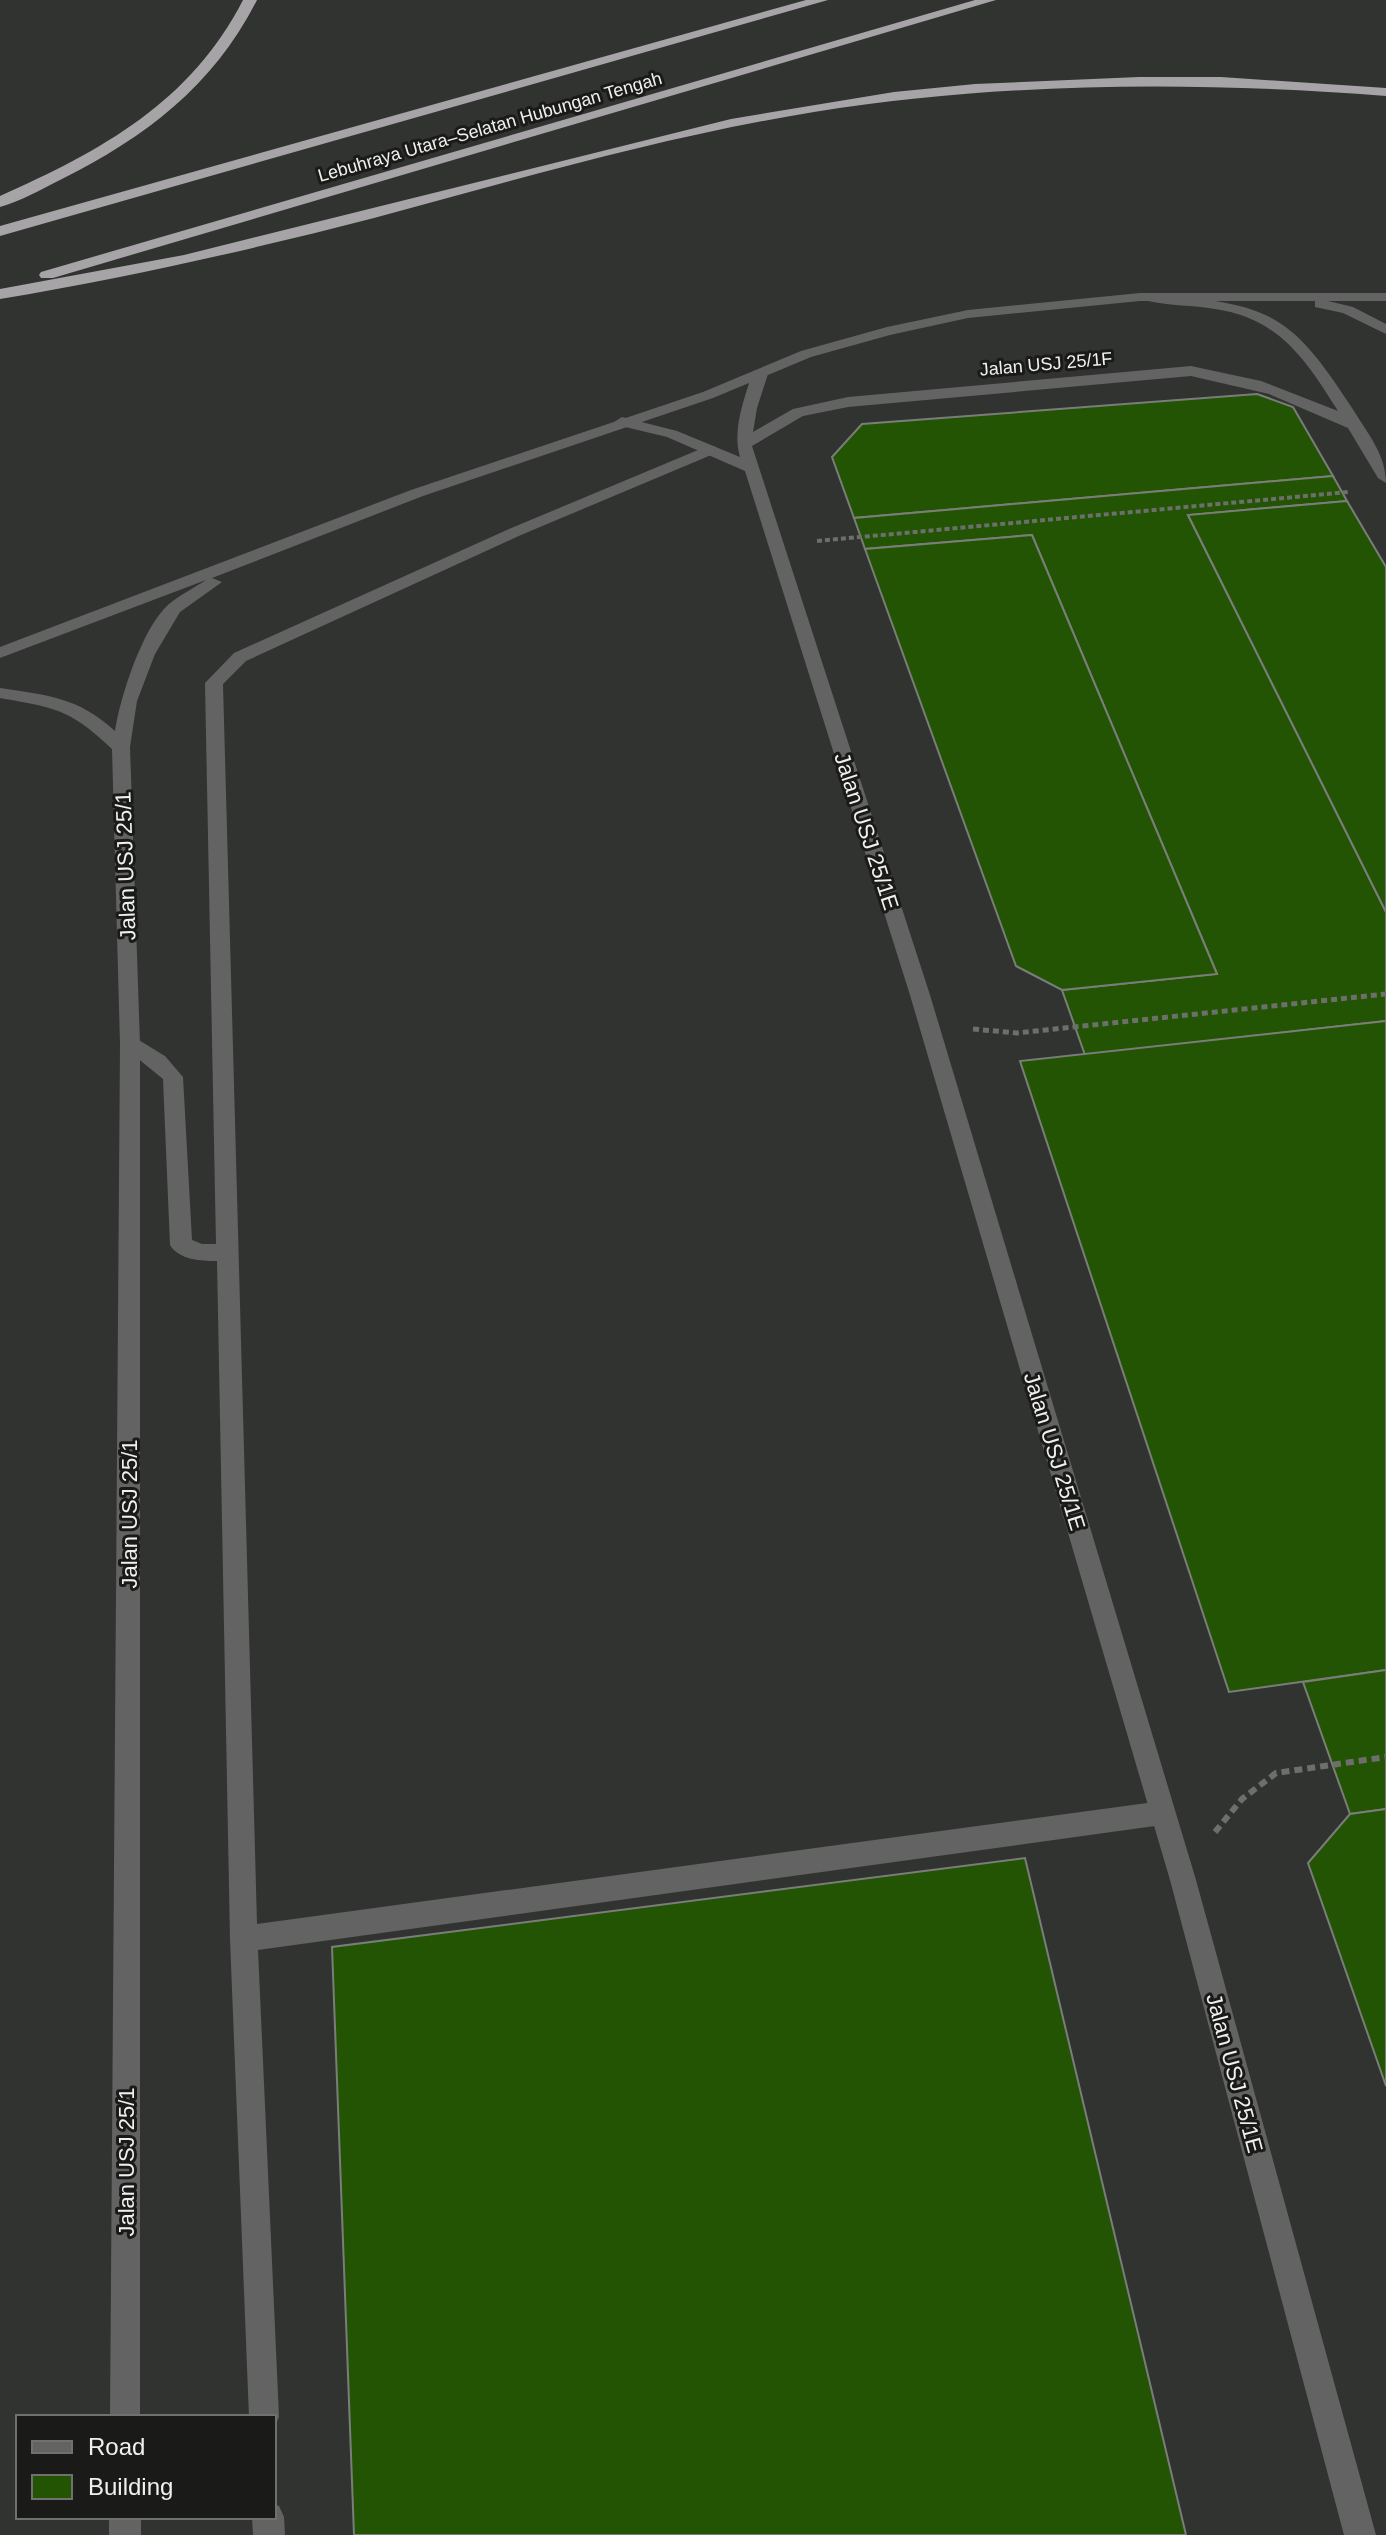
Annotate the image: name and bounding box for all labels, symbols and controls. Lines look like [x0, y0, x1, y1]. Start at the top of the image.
street label: Lebuhraya Utara–Selatan Hubungan Tengah [316, 68, 664, 186]
street label: Jalan USJ 25/1F [979, 348, 1113, 380]
street label: Jalan USJ 25/1E [829, 749, 904, 913]
street label: Jalan USJ 25/1 [110, 791, 141, 941]
street label: Jalan USJ 25/1E [1019, 1369, 1090, 1533]
street label: Jalan USJ 25/1 [117, 1439, 142, 1589]
street label: Jalan USJ 25/1E [1201, 1991, 1268, 2156]
street label: Jalan USJ 25/1 [114, 2087, 139, 2237]
legend [16, 2415, 276, 2519]
text: Road [88, 2433, 145, 2460]
text: Building [88, 2473, 173, 2500]

